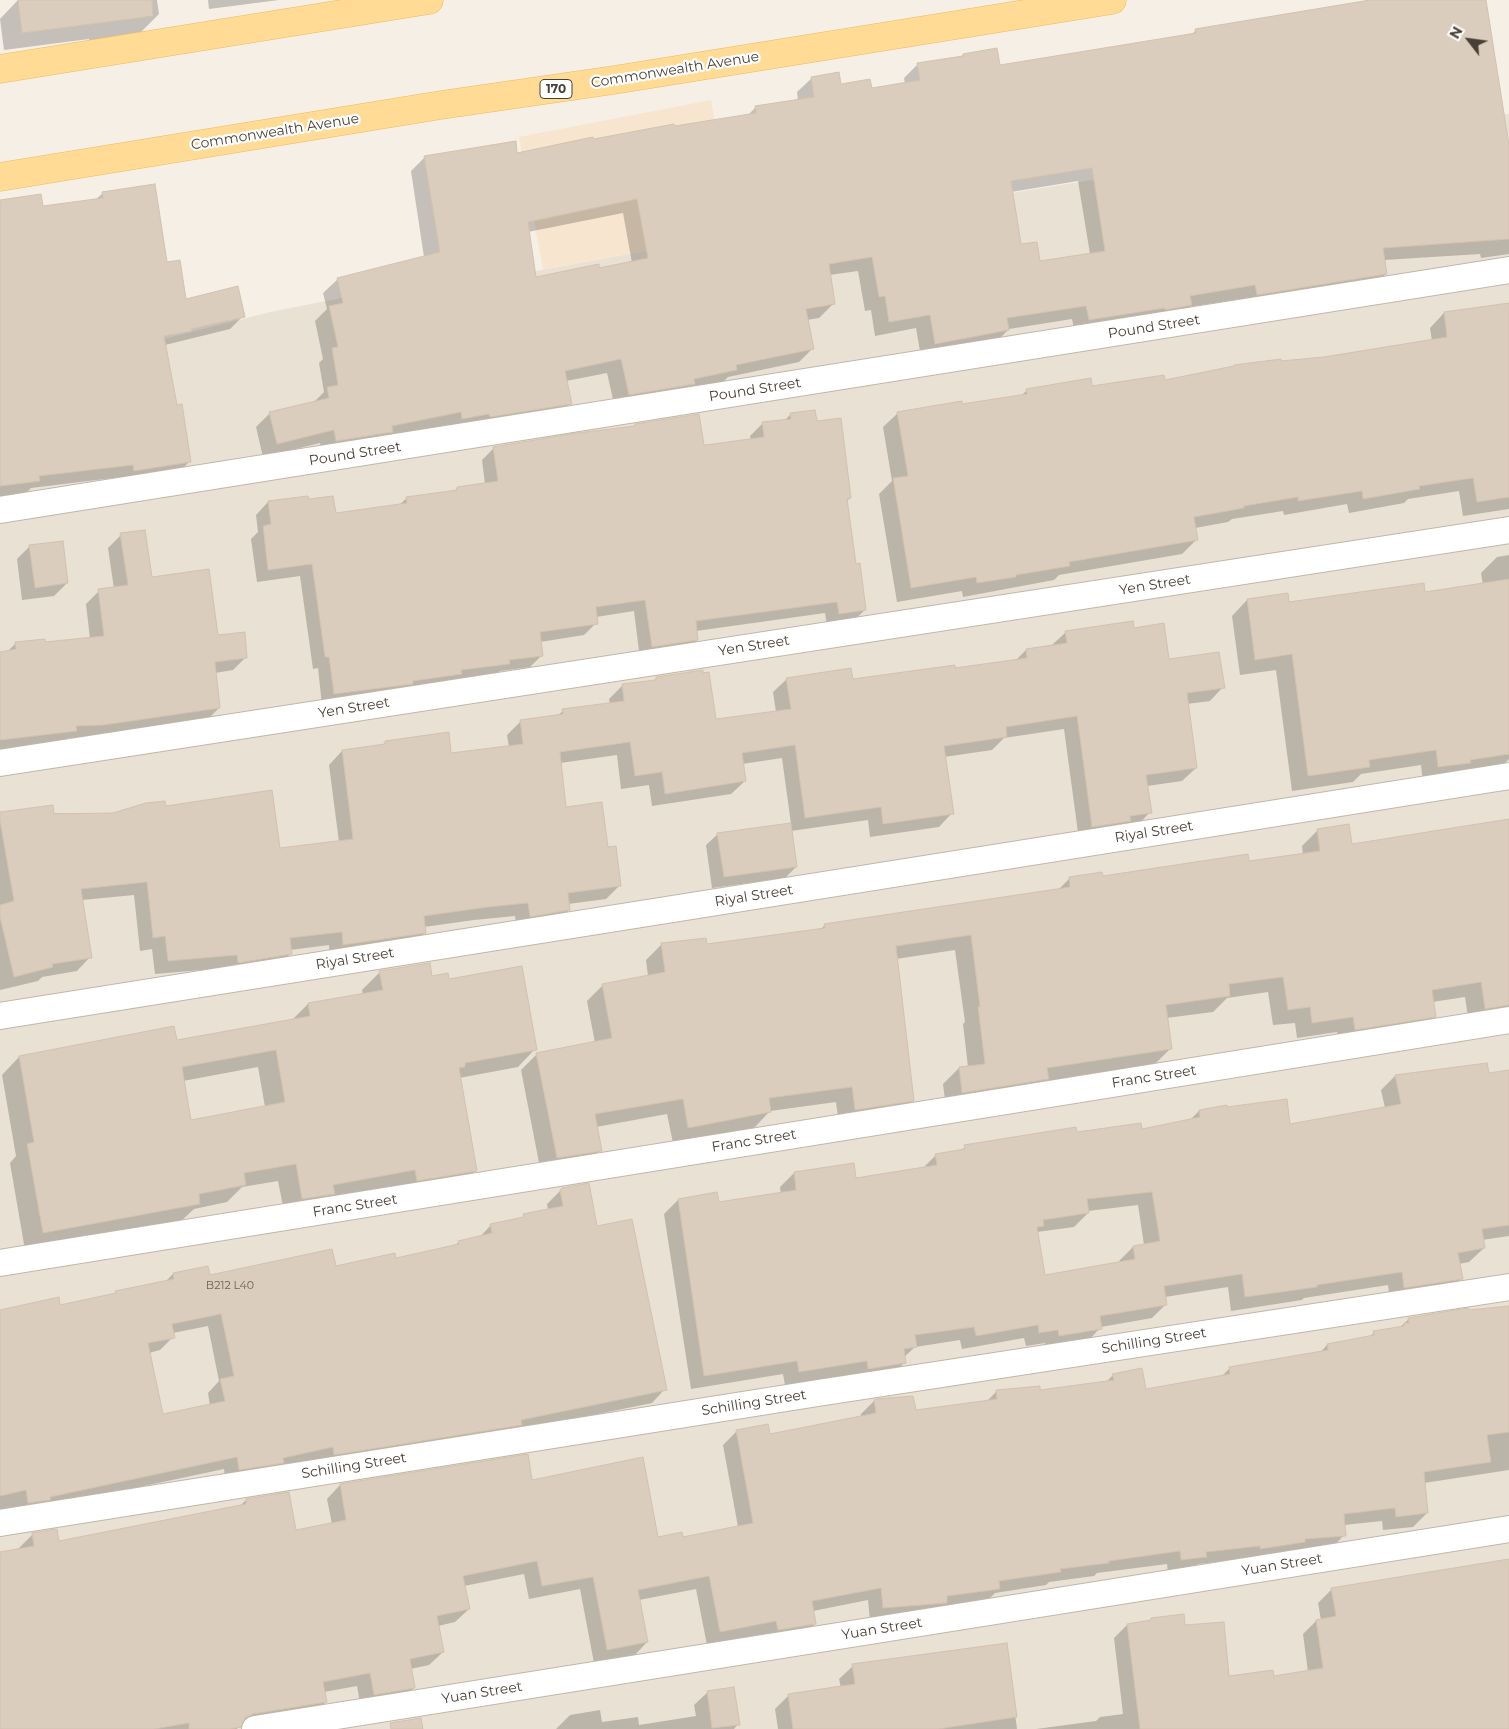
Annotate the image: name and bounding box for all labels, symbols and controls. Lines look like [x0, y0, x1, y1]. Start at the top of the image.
north arrow [1444, 15, 1494, 65]
text: N [1445, 23, 1467, 42]
street label: Commonwealth Avenue [590, 48, 760, 92]
road number: 170 [540, 80, 572, 98]
street label: Commonwealth Avenue [190, 110, 360, 154]
street label: Pound Street [1107, 311, 1201, 343]
street label: Pound Street [708, 374, 802, 406]
street label: Pound Street [308, 438, 402, 470]
street label: Yen Street [1118, 571, 1192, 599]
street label: Yen Street [717, 632, 791, 660]
street label: Yen Street [317, 694, 391, 722]
street label: Riyal Street [1114, 818, 1194, 846]
street label: Riyal Street [714, 882, 794, 910]
street label: Riyal Street [315, 945, 395, 973]
street label: Franc Street [1111, 1062, 1197, 1092]
street label: Franc Street [711, 1126, 797, 1156]
street label: Franc Street [312, 1191, 398, 1221]
house number: B212 L40 [206, 1279, 254, 1293]
street label: Schilling Street [1100, 1324, 1208, 1358]
street label: Schilling Street [700, 1386, 808, 1420]
street label: Schilling Street [300, 1449, 408, 1483]
street label: Yuan Street [1240, 1550, 1324, 1580]
street label: Yuan Street [840, 1614, 924, 1644]
street label: Yuan Street [440, 1678, 524, 1708]

